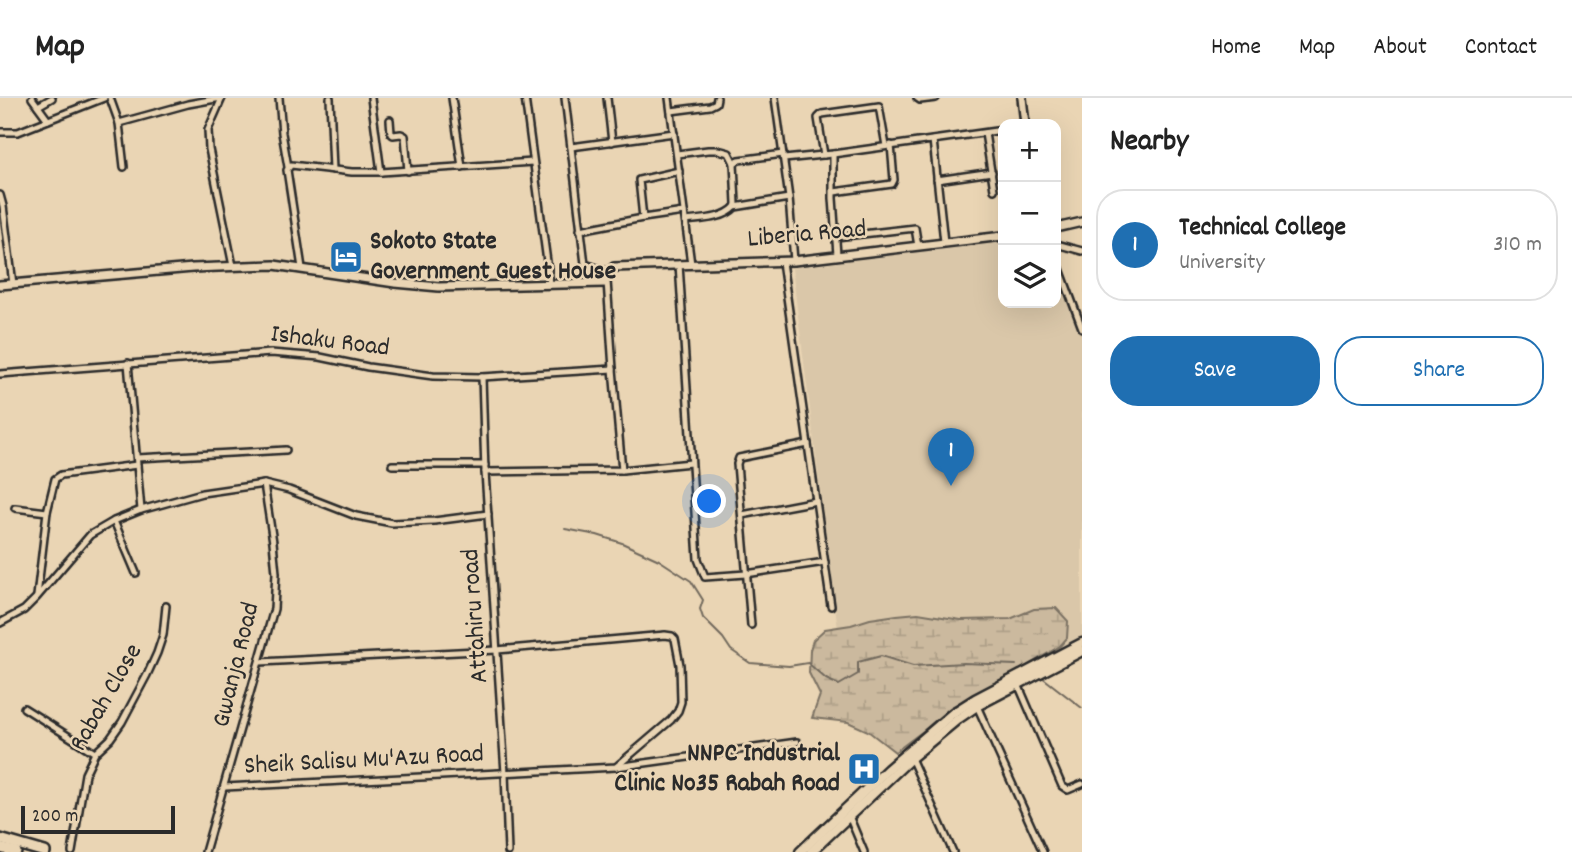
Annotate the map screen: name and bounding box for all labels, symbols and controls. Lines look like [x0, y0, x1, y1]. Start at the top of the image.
text: Map [35, 25, 85, 72]
text: Home [1211, 31, 1261, 65]
text: Map [1299, 31, 1335, 65]
text: About [1373, 31, 1427, 65]
text: Contact [1465, 31, 1537, 65]
map controls [998, 119, 1061, 308]
button: + [998, 119, 1061, 182]
text: Nearby [1110, 122, 1188, 165]
button: − [998, 182, 1061, 245]
text: Technical College [1179, 210, 1346, 247]
street label: Liberia Road [746, 211, 868, 259]
place label: Sokoto State Government Guest House [370, 224, 616, 291]
text: 1 [1132, 229, 1138, 262]
text: 310 m [1493, 229, 1542, 262]
hotel icon: Sokoto State Government Guest House [327, 238, 365, 276]
button: layers [998, 245, 1061, 308]
text: University [1179, 247, 1265, 280]
street label: Ishaku Road [268, 316, 392, 368]
button: Save [1110, 336, 1320, 406]
button: Share [1334, 336, 1544, 406]
pin: 1 [928, 428, 974, 486]
your location [692, 484, 726, 518]
street label: Attahiru road [453, 548, 499, 684]
street label: Gwanja Road [204, 599, 270, 731]
street label: Rabah Close [61, 637, 153, 759]
street label: Sheik Salisu Mu'Azu Road [243, 736, 485, 786]
place label: NNPC Industrial Clinic No35 Rabah Road [614, 736, 841, 803]
hospital icon: NNPC Industrial Clinic No35 Rabah Road [845, 750, 883, 788]
scale bar [21, 803, 175, 835]
text: 200 m [32, 804, 78, 831]

